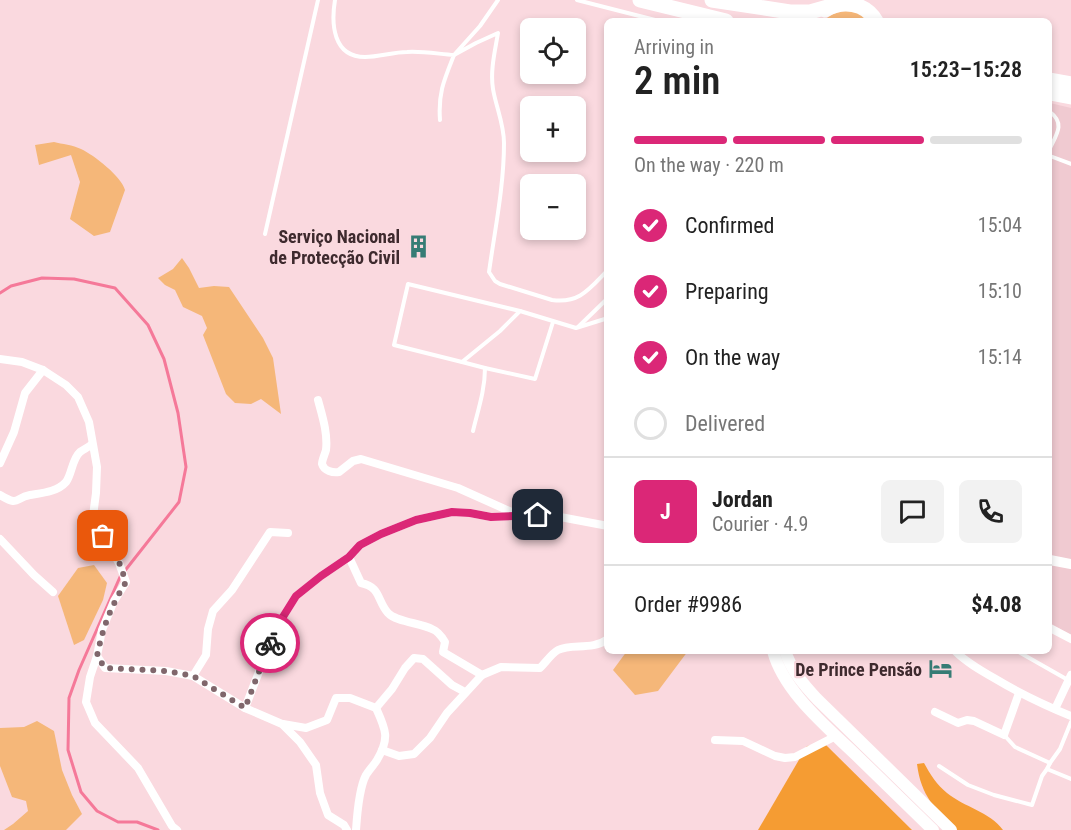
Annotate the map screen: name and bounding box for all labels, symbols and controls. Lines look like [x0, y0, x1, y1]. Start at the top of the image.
map controls [520, 18, 586, 240]
button: locate [520, 18, 586, 84]
text: Arriving in [634, 35, 714, 59]
text: 15:23–15:28 [910, 57, 1022, 82]
text: 2 min [634, 58, 720, 104]
button: + [520, 96, 586, 162]
text: On the way · 220 m [634, 153, 784, 177]
button: − [520, 174, 586, 240]
icon: check [634, 209, 667, 242]
text: Confirmed [685, 213, 774, 238]
text: 15:04 [978, 213, 1022, 237]
place label: Serviço Nacional de Protecção Civil [269, 226, 400, 268]
building icon: Serviço Nacional de Protecção Civil [405, 233, 431, 259]
icon: check [634, 275, 667, 308]
text: Preparing [685, 279, 769, 304]
text: 15:10 [978, 279, 1022, 303]
icon: check [634, 341, 667, 374]
text: On the way [685, 345, 780, 370]
text: 15:14 [978, 345, 1022, 369]
text: Delivered [685, 411, 765, 436]
button: chat [881, 480, 944, 543]
button: phone [959, 480, 1022, 543]
text: Jordan [712, 487, 773, 512]
pin [512, 489, 563, 540]
icon: home [521, 498, 554, 531]
text: J [660, 499, 671, 524]
pin [77, 510, 128, 561]
text: Courier · 4.9 [712, 512, 808, 536]
icon: bag [86, 519, 119, 552]
text: Order #9986 [634, 592, 742, 617]
text: $4.08 [971, 592, 1022, 617]
courier [240, 613, 300, 673]
icon: bike [254, 627, 287, 660]
hotel icon: De Prince Pensão [927, 656, 953, 682]
place label: De Prince Pensão [795, 659, 922, 680]

